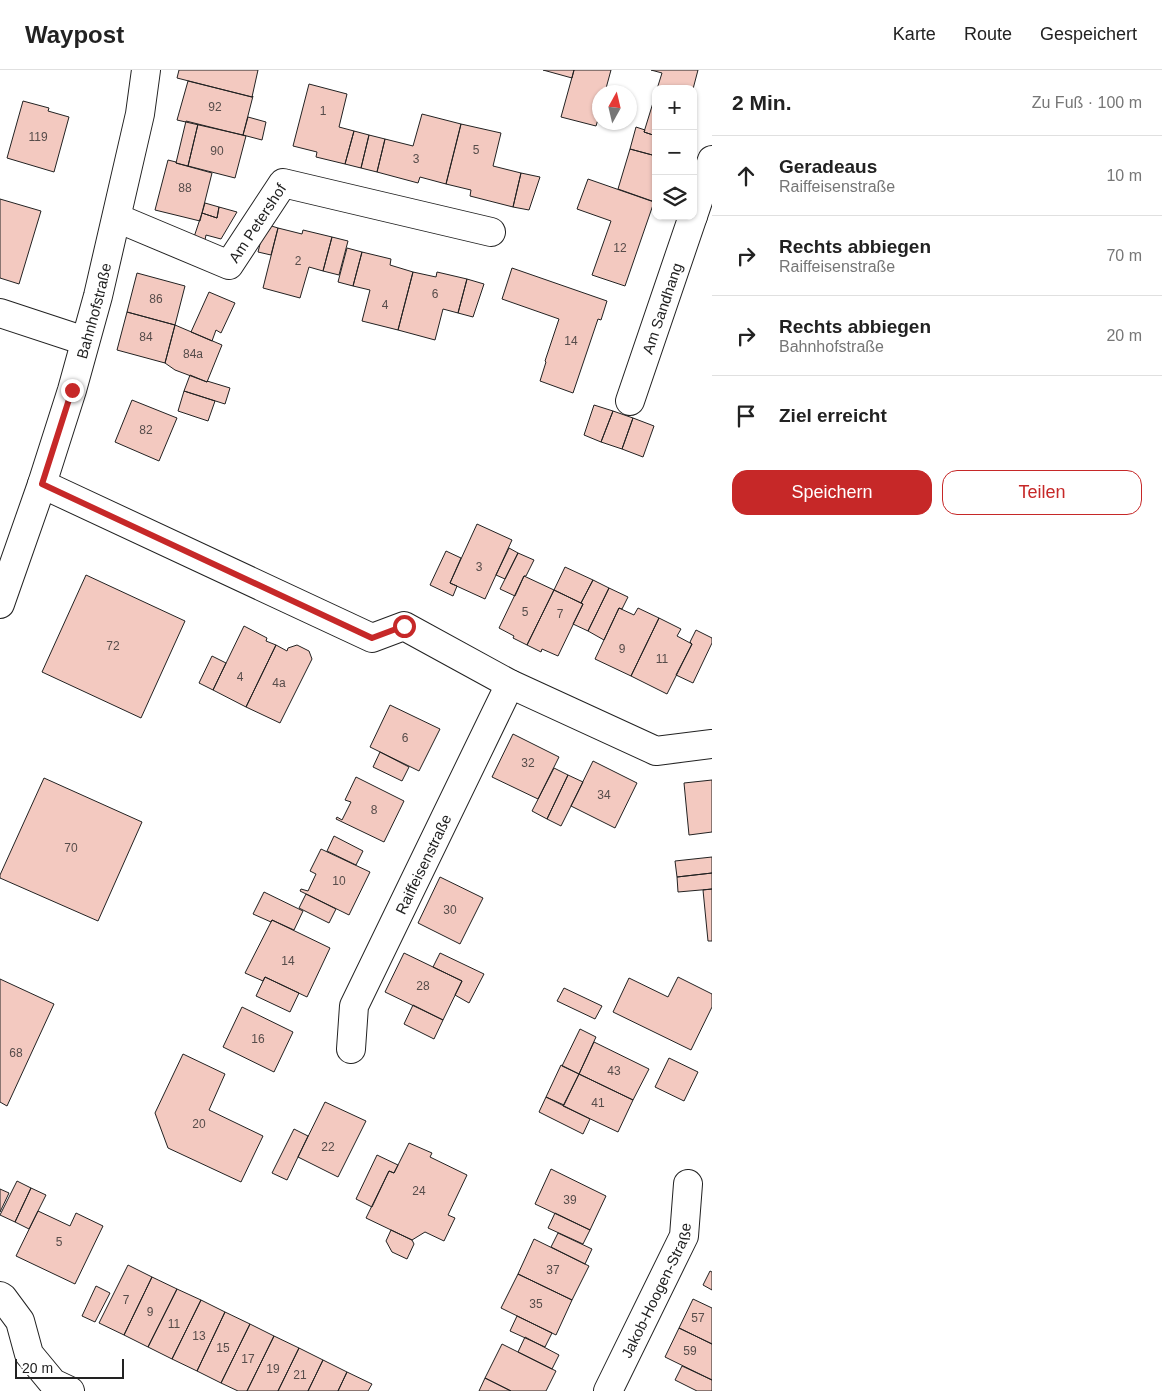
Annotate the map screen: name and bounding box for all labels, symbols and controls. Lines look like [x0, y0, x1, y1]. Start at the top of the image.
text: Waypost [25, 21, 124, 48]
text: Karte [893, 24, 936, 44]
text: Route [964, 24, 1012, 44]
text: Gespeichert [1040, 24, 1137, 44]
north arrow [592, 85, 637, 130]
map controls [652, 85, 697, 220]
button: + [652, 85, 697, 130]
text: 2 Min. [732, 91, 792, 114]
text: Zu Fuß · 100 m [1032, 94, 1142, 111]
house number: 92 [208, 100, 222, 114]
house number: 1 [320, 104, 327, 118]
house number: 119 [28, 130, 48, 144]
button: − [652, 130, 697, 175]
house number: 5 [473, 143, 480, 157]
house number: 90 [210, 144, 224, 158]
house number: 3 [413, 152, 420, 166]
text: Geradeaus [779, 156, 877, 177]
icon: ahead [732, 162, 760, 190]
text: 10 m [1106, 167, 1142, 184]
button: layers [652, 175, 697, 220]
text: Raiffeisenstraße [779, 178, 895, 195]
street label: Am Petershof [225, 179, 289, 265]
house number: 88 [178, 181, 192, 195]
text: Rechts abbiegen [779, 236, 931, 257]
house number: 12 [613, 241, 627, 255]
icon: right [732, 242, 760, 270]
text: 70 m [1106, 247, 1142, 264]
house number: 2 [295, 254, 302, 268]
text: Raiffeisenstraße [779, 258, 895, 275]
street label: Am Sandhang [638, 260, 685, 356]
street label: Bahnhofstraße [73, 261, 114, 360]
house number: 6 [432, 287, 439, 301]
house number: 86 [149, 292, 163, 306]
house number: 4 [382, 298, 389, 312]
text: Rechts abbiegen [779, 316, 931, 337]
icon: right [732, 322, 760, 350]
text: 20 m [1106, 327, 1142, 344]
house number: 84 [139, 330, 153, 344]
house number: 14 [564, 334, 578, 348]
text: Bahnhofstraße [779, 338, 884, 355]
house number: 84a [183, 347, 203, 361]
route end [61, 379, 84, 402]
icon: arrive [732, 402, 760, 430]
text: Ziel erreicht [779, 405, 887, 426]
house number: 82 [139, 423, 153, 437]
button: Speichern [732, 470, 932, 515]
button: Teilen [942, 470, 1142, 515]
house number: 3 [476, 560, 483, 574]
house number: 5 [522, 605, 529, 619]
house number: 7 [557, 607, 564, 621]
route start [393, 615, 416, 638]
house number: 72 [106, 639, 120, 653]
house number: 9 [619, 642, 626, 656]
house number: 11 [656, 652, 669, 666]
house number: 4 [237, 670, 244, 684]
house number: 4a [272, 676, 286, 690]
house number: 6 [402, 731, 409, 745]
house number: 32 [521, 756, 535, 770]
house number: 34 [597, 788, 611, 802]
house number: 8 [371, 803, 378, 817]
street label: Raiffeisenstraße [391, 811, 454, 917]
house number: 70 [64, 841, 78, 855]
house number: 10 [332, 874, 346, 888]
house number: 30 [443, 903, 457, 917]
house number: 14 [281, 954, 295, 968]
house number: 28 [416, 979, 430, 993]
house number: 16 [251, 1032, 265, 1046]
house number: 68 [9, 1046, 23, 1060]
house number: 43 [607, 1064, 621, 1078]
house number: 41 [591, 1096, 605, 1110]
house number: 20 [192, 1117, 206, 1131]
house number: 22 [321, 1140, 335, 1154]
house number: 24 [412, 1184, 426, 1198]
house number: 39 [563, 1193, 577, 1207]
street label: Jakob-Hoogen-Straße [617, 1222, 693, 1360]
house number: 5 [56, 1235, 63, 1249]
house number: 37 [546, 1263, 560, 1277]
house number: 7 [123, 1293, 130, 1307]
house number: 35 [529, 1297, 543, 1311]
house number: 9 [147, 1305, 154, 1319]
house number: 57 [691, 1311, 705, 1325]
house number: 11 [168, 1317, 181, 1331]
house number: 13 [192, 1329, 206, 1343]
house number: 15 [216, 1341, 230, 1355]
house number: 59 [683, 1344, 697, 1358]
house number: 17 [241, 1352, 255, 1366]
scale bar [15, 1356, 124, 1379]
text: 20 m [22, 1360, 53, 1376]
house number: 19 [266, 1362, 280, 1376]
house number: 21 [293, 1368, 307, 1382]

